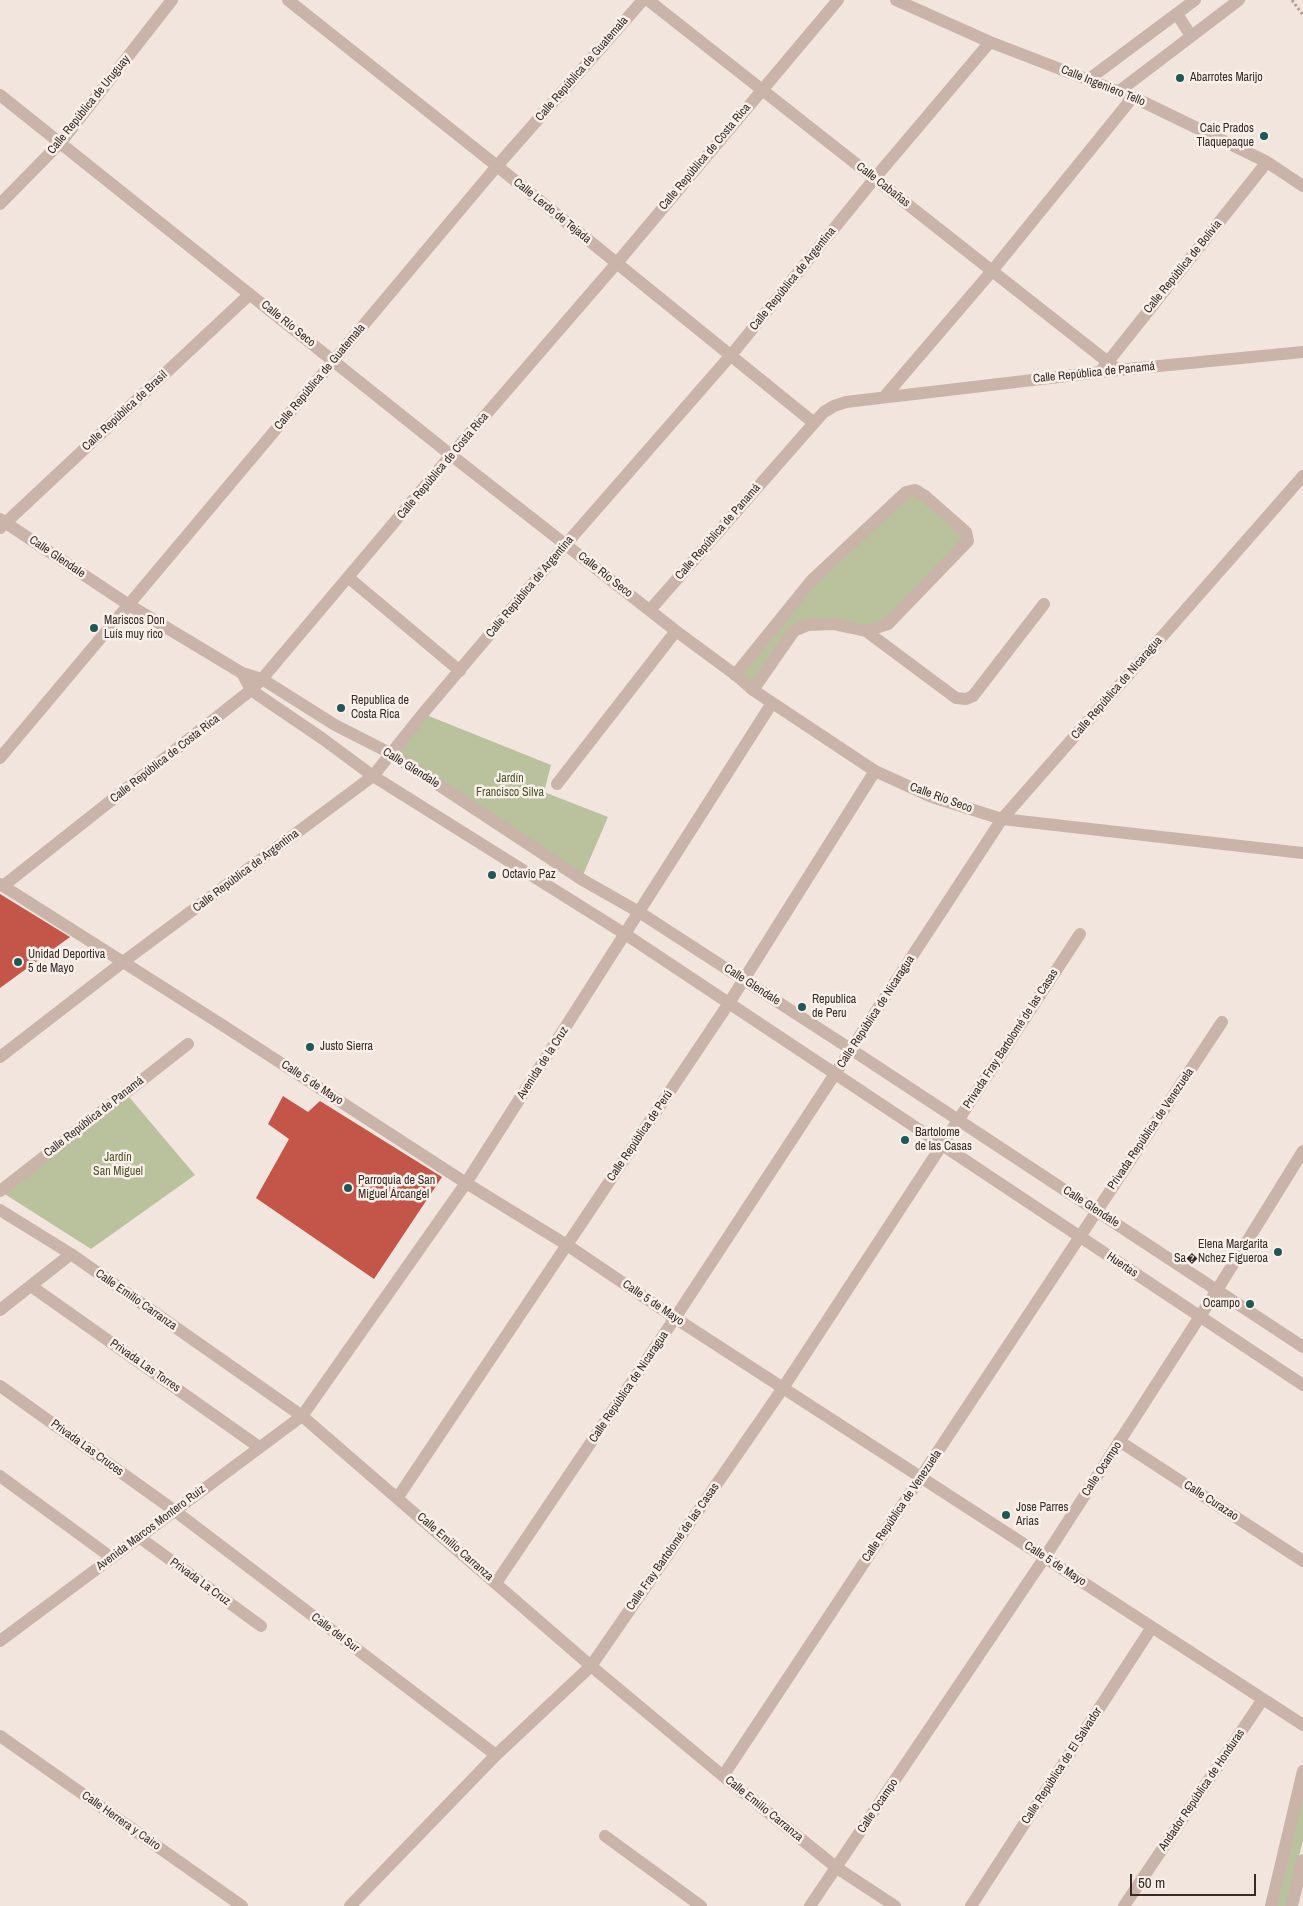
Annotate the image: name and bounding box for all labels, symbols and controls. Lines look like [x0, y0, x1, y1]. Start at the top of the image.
street label: Calle República de Guatemala [533, 14, 631, 124]
street label: Calle República de Uruguay [45, 53, 133, 157]
street label: Calle Ingeniero Tello [1059, 63, 1147, 109]
place label: Abarrotes Marijo [1190, 71, 1263, 85]
marker: Abarrotes Marijo [1174, 72, 1186, 84]
street label: Calle República de Costa Rica [656, 101, 754, 213]
place label: Caic Prados Tlaquepaque [1197, 122, 1254, 150]
marker: Caic Prados Tlaquepaque [1258, 130, 1270, 142]
street label: Calle Cabañas [853, 159, 913, 211]
street label: Calle Lerdo de Tejada [510, 175, 594, 247]
street label: Calle República de Bolivia [1141, 217, 1225, 317]
street label: Calle República de Argentina [747, 225, 839, 333]
street label: Calle Río Seco [258, 298, 318, 350]
street label: Calle República de Guatemala [271, 321, 369, 433]
street label: Calle República de Panamá [1032, 359, 1156, 387]
street label: Calle República de Brasil [79, 368, 171, 454]
street label: Calle República de Costa Rica [394, 410, 492, 522]
street label: Calle República de Panamá [672, 481, 764, 583]
street label: Calle Glendale [26, 533, 88, 581]
street label: Calle República de Argentina [483, 533, 577, 641]
street label: Calle Río Seco [575, 549, 635, 601]
place label: Mariscos Don Luís muy rico [104, 614, 165, 642]
marker: Mariscos Don Luís muy rico [88, 622, 100, 634]
street label: Calle República de Nicaragua [1069, 634, 1165, 742]
place label: Republica de Costa Rica [351, 694, 409, 722]
marker: Republica de Costa Rica [335, 702, 347, 714]
street label: Calle República de Costa Rica [108, 712, 222, 806]
street label: Calle Glendale [380, 745, 442, 791]
park label: Jardín Francisco Silva [476, 772, 544, 800]
street label: Calle Río Seco [908, 780, 974, 816]
street label: Calle República de Argentina [190, 827, 302, 915]
place label: Octavio Paz [502, 868, 556, 882]
marker: Octavio Paz [486, 869, 498, 881]
place label: Unidad Deportiva 5 de Mayo [28, 948, 105, 976]
street label: Calle República de Nicaragua [834, 953, 918, 1071]
marker: Unidad Deportiva 5 de Mayo [12, 956, 24, 968]
street label: Calle Glendale [721, 961, 783, 1009]
street label: Privada Fray Bartolomé de las Casas [960, 967, 1062, 1111]
place label: Republica de Peru [812, 993, 856, 1021]
marker: Republica de Peru [796, 1001, 808, 1013]
street label: Avenida de la Cruz [514, 1024, 572, 1102]
place label: Justo Sierra [320, 1040, 373, 1054]
marker: Justo Sierra [304, 1041, 316, 1053]
street label: Calle 5 de Mayo [278, 1058, 346, 1108]
street label: Privada República de Venezuela [1105, 1066, 1197, 1192]
street label: Calle República de Panamá [41, 1074, 147, 1160]
street label: Calle República de Perú [604, 1088, 676, 1184]
place label: Bartolome de las Casas [915, 1126, 972, 1154]
marker: Bartolome de las Casas [899, 1134, 911, 1146]
park label: Jardín San Miguel [93, 1151, 143, 1179]
place label: Parroquia de San Miguel Árcangel [358, 1174, 435, 1202]
marker: Parroquia de San Miguel Árcangel [342, 1182, 354, 1194]
street label: Calle Glendale [1060, 1183, 1122, 1231]
place label: Elena Margarita Sa�Nchez Figueroa [1174, 1238, 1268, 1266]
marker: Elena Margarita Sa�Nchez Figueroa [1272, 1246, 1284, 1258]
street label: Huertas [1104, 1249, 1140, 1281]
street label: Calle Emilio Carranza [92, 1267, 180, 1333]
street label: Calle 5 de Mayo [620, 1277, 686, 1329]
place label: Ocampo [1203, 1297, 1240, 1311]
marker: Ocampo [1244, 1298, 1256, 1310]
street label: Calle República de Nicaragua [586, 1329, 672, 1445]
street label: Privada Las Torres [107, 1336, 183, 1396]
street label: Privada Las Cruces [48, 1417, 126, 1479]
street label: Calle Ocampo [1079, 1439, 1125, 1499]
street label: Calle República de Venezuela [859, 1447, 945, 1565]
street label: Calle Curazao [1181, 1478, 1241, 1524]
street label: Calle Fray Bartolomé de las Casas [624, 1481, 722, 1613]
street label: Avenida Marcos Montero Ruiz [94, 1482, 208, 1574]
place label: Jose Parres Arias [1016, 1501, 1068, 1529]
marker: Jose Parres Arias [1000, 1509, 1012, 1521]
street label: Calle Emilio Carranza [414, 1510, 496, 1584]
street label: Calle 5 de Mayo [1021, 1539, 1089, 1589]
street label: Privada La Cruz [167, 1555, 233, 1609]
street label: Calle del Sur [308, 1610, 362, 1656]
street label: Calle República de El Salvador [1019, 1705, 1105, 1827]
street label: Andador República de Honduras [1156, 1727, 1248, 1853]
street label: Calle Emilio Carranza [722, 1773, 806, 1845]
street label: Calle Ocampo [855, 1776, 901, 1836]
street label: Calle Herrera y Cairo [79, 1788, 163, 1854]
scale bar [1133, 1864, 1259, 1896]
text: 50 m [1138, 1872, 1165, 1893]

